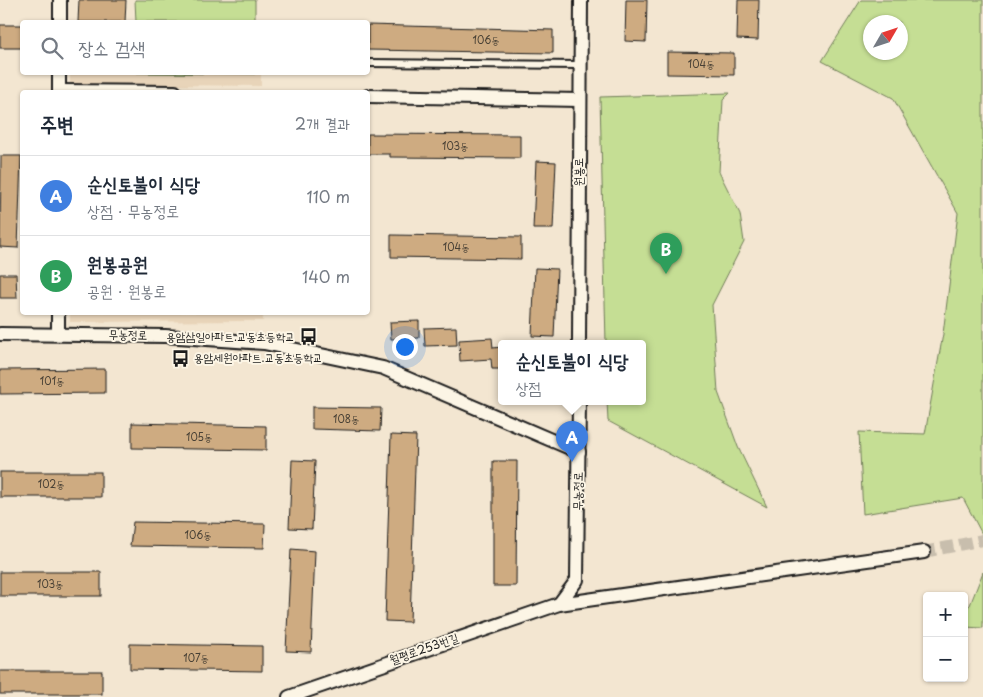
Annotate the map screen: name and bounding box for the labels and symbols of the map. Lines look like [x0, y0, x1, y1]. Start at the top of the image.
north arrow [863, 15, 908, 60]
house number: 106동 [473, 32, 499, 47]
house number: 104동 [688, 56, 714, 71]
house number: 103동 [442, 138, 468, 153]
street label: 원봉로 [569, 158, 587, 186]
pin: B [650, 233, 682, 274]
house number: 104동 [443, 239, 469, 254]
street label: 무농정로 [109, 325, 147, 343]
place label: 용암삼일아파트.교동초등학교 [166, 327, 295, 345]
bus stop icon: 용암삼일아파트.교동초등학교 [299, 327, 319, 347]
your location [392, 334, 418, 360]
bus stop icon: 용암세원아파트.교동초등학교 [170, 348, 190, 368]
place label: 용암세원아파트.교동초등학교 [194, 348, 323, 366]
house number: 101동 [40, 373, 64, 388]
house number: 108동 [333, 411, 359, 426]
pin: A [556, 421, 588, 462]
house number: 105동 [186, 429, 212, 444]
street label: 무농정로 [568, 472, 586, 510]
house number: 102동 [38, 476, 64, 491]
house number: 106동 [185, 527, 211, 542]
house number: 103동 [37, 576, 63, 591]
street label: 월평로253번길 [387, 628, 461, 668]
house number: 107동 [183, 650, 209, 665]

